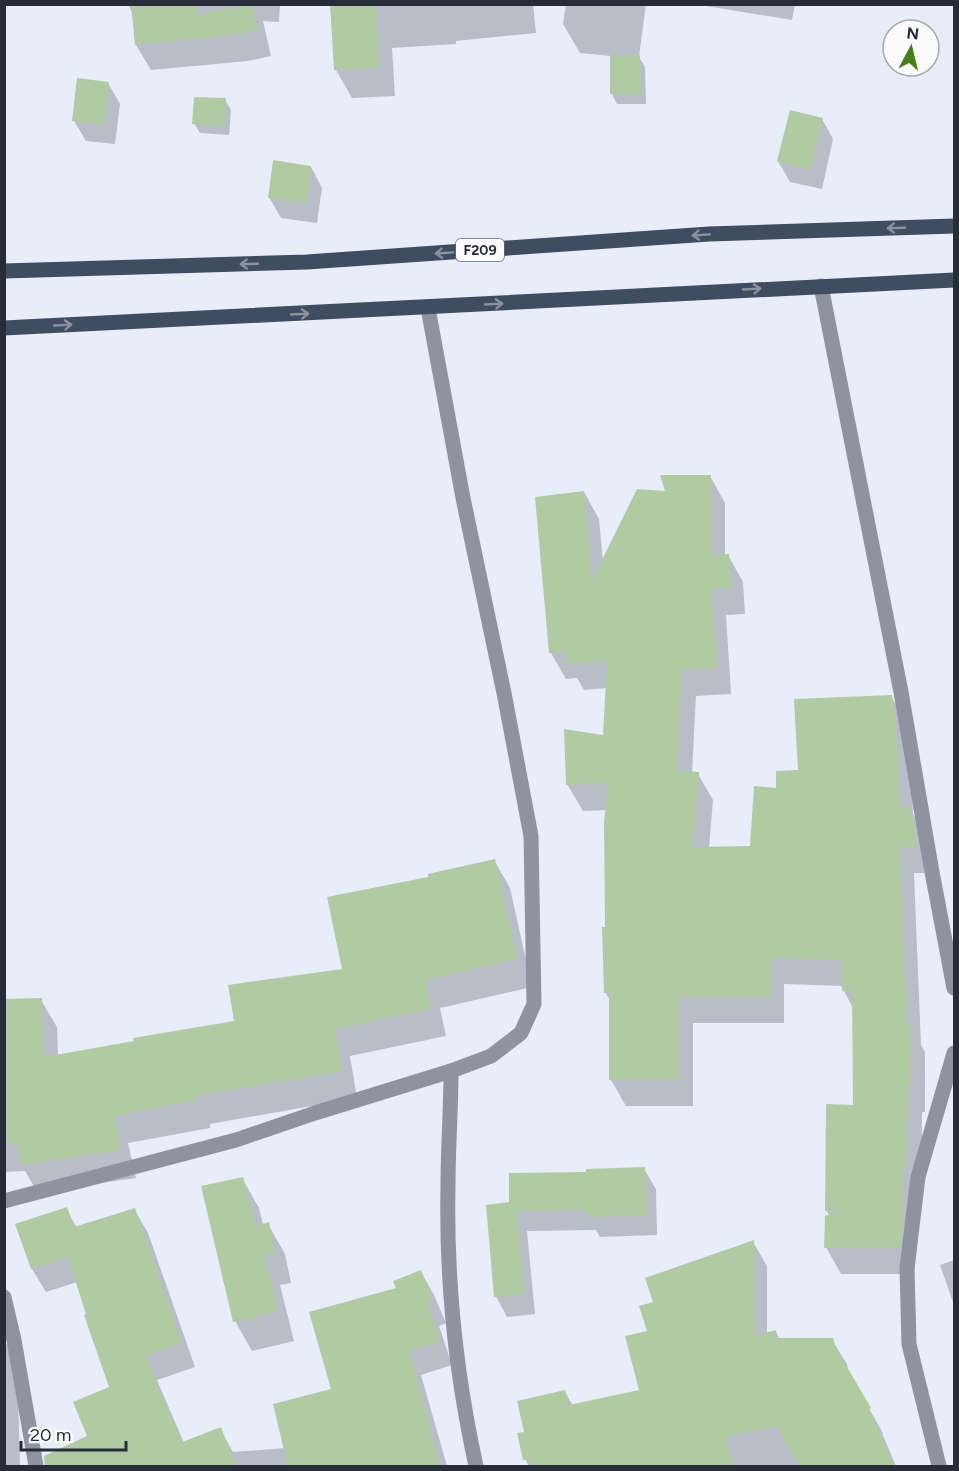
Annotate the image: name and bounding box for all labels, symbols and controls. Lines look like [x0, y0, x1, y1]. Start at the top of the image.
north arrow [881, 18, 941, 78]
text: N [905, 23, 920, 44]
one-way arrow [887, 222, 907, 233]
one-way arrow [692, 229, 712, 240]
road number: F209 [456, 239, 504, 261]
one-way arrow [434, 247, 454, 258]
one-way arrow [240, 258, 260, 270]
one-way arrow [742, 284, 761, 295]
one-way arrow [484, 298, 504, 309]
one-way arrow [289, 308, 309, 319]
one-way arrow [52, 320, 72, 331]
scale bar [21, 1414, 126, 1452]
text: 20 m [30, 1424, 71, 1446]

